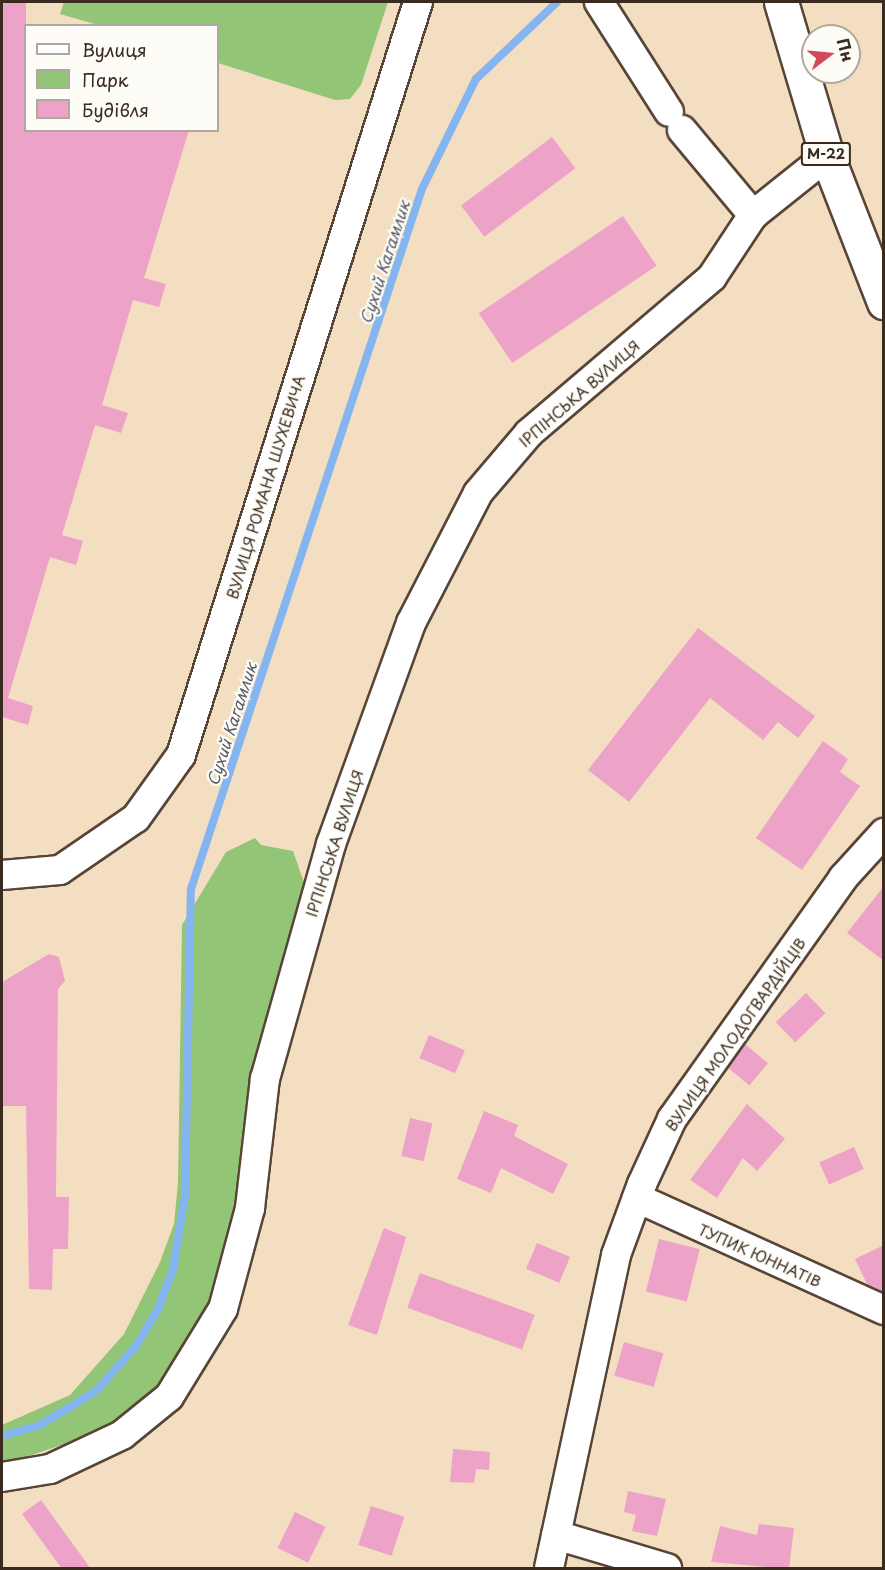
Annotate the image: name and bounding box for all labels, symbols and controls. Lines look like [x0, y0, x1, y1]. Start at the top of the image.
legend [24, 24, 219, 132]
north arrow [801, 24, 861, 84]
text: Пн [832, 35, 861, 64]
text: Вулиця [82, 36, 147, 63]
text: Парк [82, 66, 128, 93]
text: Будівля [82, 96, 149, 123]
road number: М-22 [800, 143, 852, 165]
water label: Сухий Кагамлик [355, 198, 413, 326]
street label: ІРПІНСЬКА ВУЛИЦЯ [515, 336, 643, 450]
street label: ВУЛИЦЯ РОМАНА ШУХЕВИЧА [222, 373, 308, 601]
water label: Сухий Кагамлик [202, 660, 260, 788]
street label: ІРПІНСЬКА ВУЛИЦЯ [302, 767, 366, 919]
street label: ВУЛИЦЯ МОЛОДОГВАРДІЙЦІВ [661, 933, 809, 1135]
street label: ТУПИК ЮННАТІВ [696, 1220, 824, 1290]

